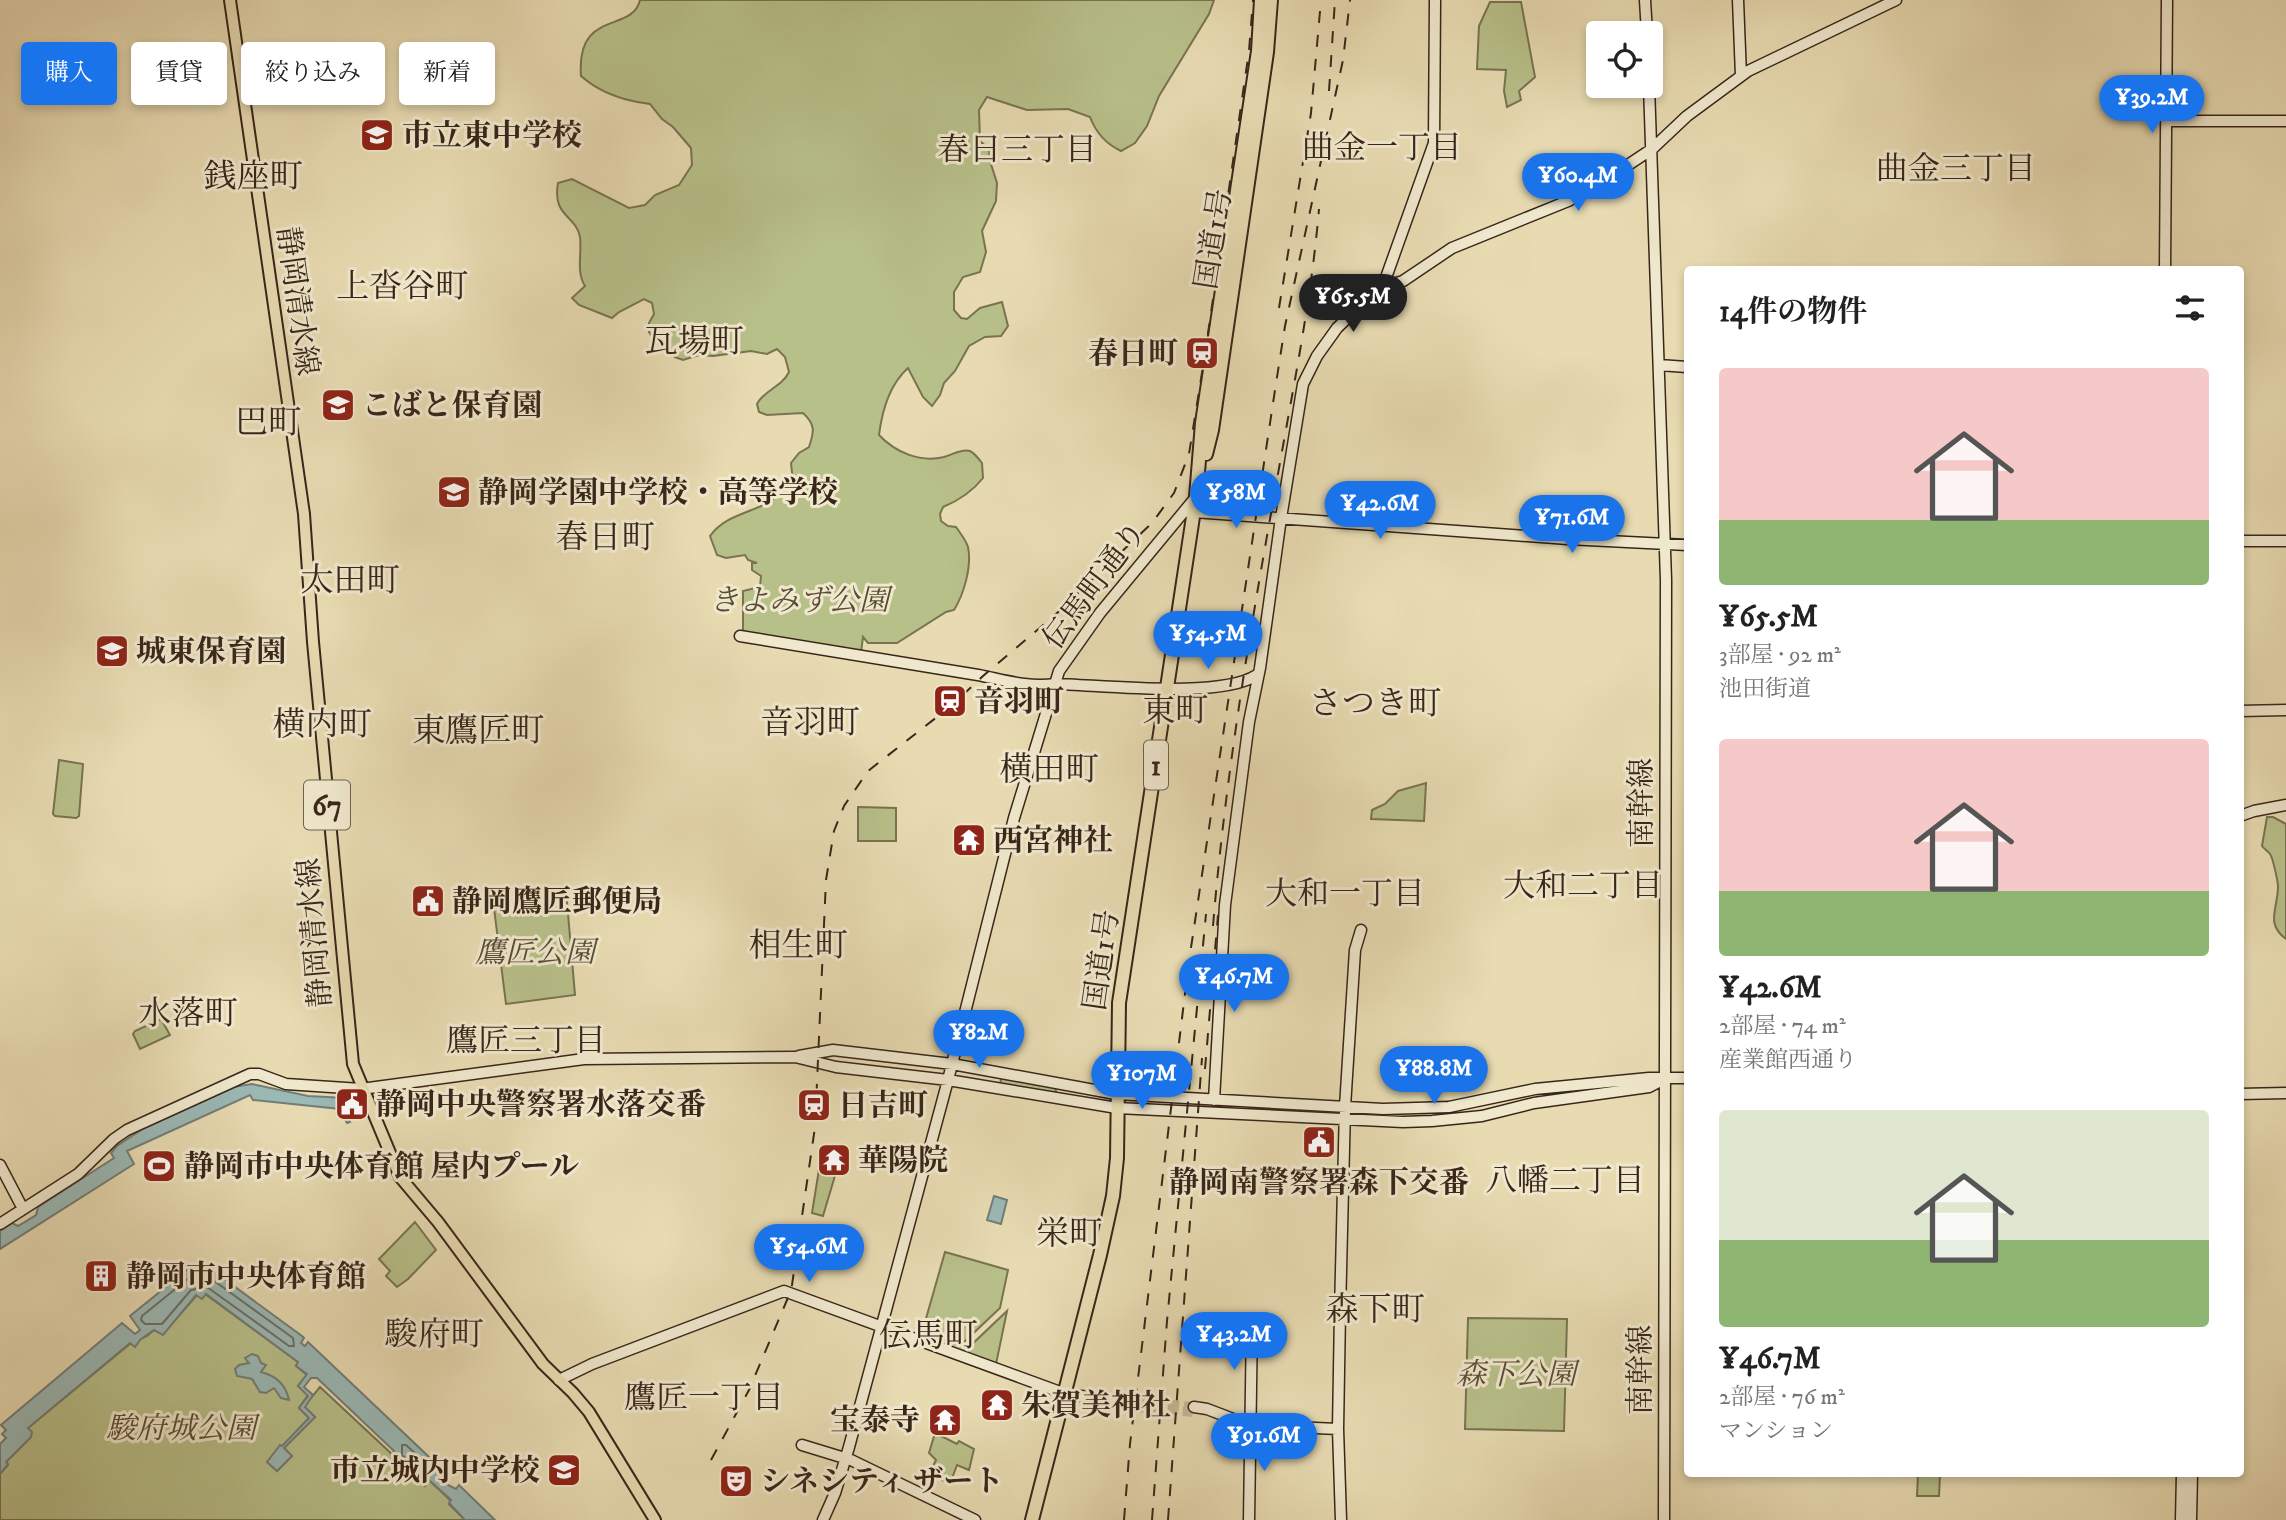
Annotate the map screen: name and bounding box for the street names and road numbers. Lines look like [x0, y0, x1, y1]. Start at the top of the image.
street label: 国道1号 [1188, 186, 1241, 292]
street label: 静岡清水線 [268, 224, 325, 378]
street label: 伝馬町通り [1035, 515, 1155, 657]
road number: 1 [1144, 740, 1168, 790]
street label: 南幹線 [1624, 758, 1661, 848]
road number: 67 [304, 780, 350, 830]
street label: 静岡清水線 [291, 857, 340, 1009]
street label: 国道1号 [1077, 908, 1128, 1013]
street label: 南幹線 [1623, 1325, 1660, 1415]

